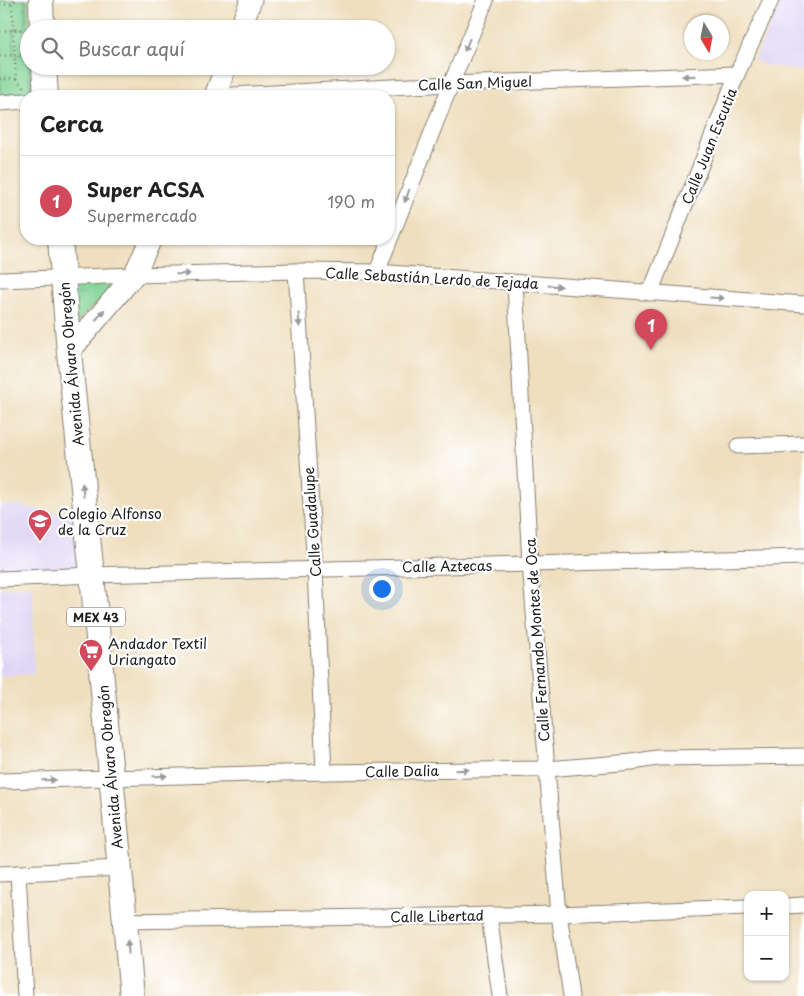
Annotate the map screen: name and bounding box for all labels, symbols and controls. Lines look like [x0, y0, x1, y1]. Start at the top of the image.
north arrow [684, 15, 729, 60]
search box [20, 20, 395, 75]
icon: search [38, 34, 66, 62]
text: Buscar aquí [78, 34, 185, 62]
one-way arrow [463, 38, 471, 52]
street label: Calle San Miguel [418, 71, 532, 95]
one-way arrow [680, 72, 696, 80]
street label: Calle Juan Escutia [676, 84, 742, 207]
text: Cerca [40, 107, 104, 139]
text: Super ACSA [87, 175, 204, 203]
text: 1 [52, 189, 60, 213]
text: 190 m [327, 189, 375, 213]
one-way arrow [403, 189, 411, 204]
text: Supermercado [87, 203, 197, 227]
street label: Calle Sebastián Lerdo de Tejada [325, 262, 539, 294]
one-way arrow [175, 269, 191, 277]
street label: Avenida Álvaro Obregón [53, 281, 89, 447]
one-way arrow [547, 282, 563, 290]
one-way arrow [709, 294, 725, 302]
one-way arrow [95, 309, 106, 322]
pin: 1 [635, 309, 667, 350]
one-way arrow [296, 312, 304, 328]
street label: Calle Guadalupe [298, 466, 326, 578]
one-way arrow [79, 481, 87, 497]
place label: Colegio Alfonso de la Cruz [58, 503, 162, 540]
school or university icon: Colegio Alfonso de la Cruz [27, 508, 53, 542]
street label: Calle Fernando Montes de Oca [519, 537, 555, 742]
street label: Calle Aztecas [402, 555, 492, 577]
your location [369, 576, 395, 602]
road number: MEX 43 [67, 608, 125, 626]
place label: Andador Textil Uriangato [108, 633, 207, 670]
supermarket icon: Andador Textil Uriangato [78, 638, 104, 672]
street label: Avenida Álvaro Obregón [92, 684, 128, 850]
street label: Calle Dalia [365, 760, 440, 782]
one-way arrow [454, 766, 470, 774]
one-way arrow [152, 772, 168, 780]
one-way arrow [41, 775, 57, 783]
map controls [744, 891, 789, 981]
button: + [744, 891, 789, 936]
street label: Calle Libertad [390, 905, 484, 927]
button: − [744, 936, 789, 981]
one-way arrow [123, 939, 131, 955]

